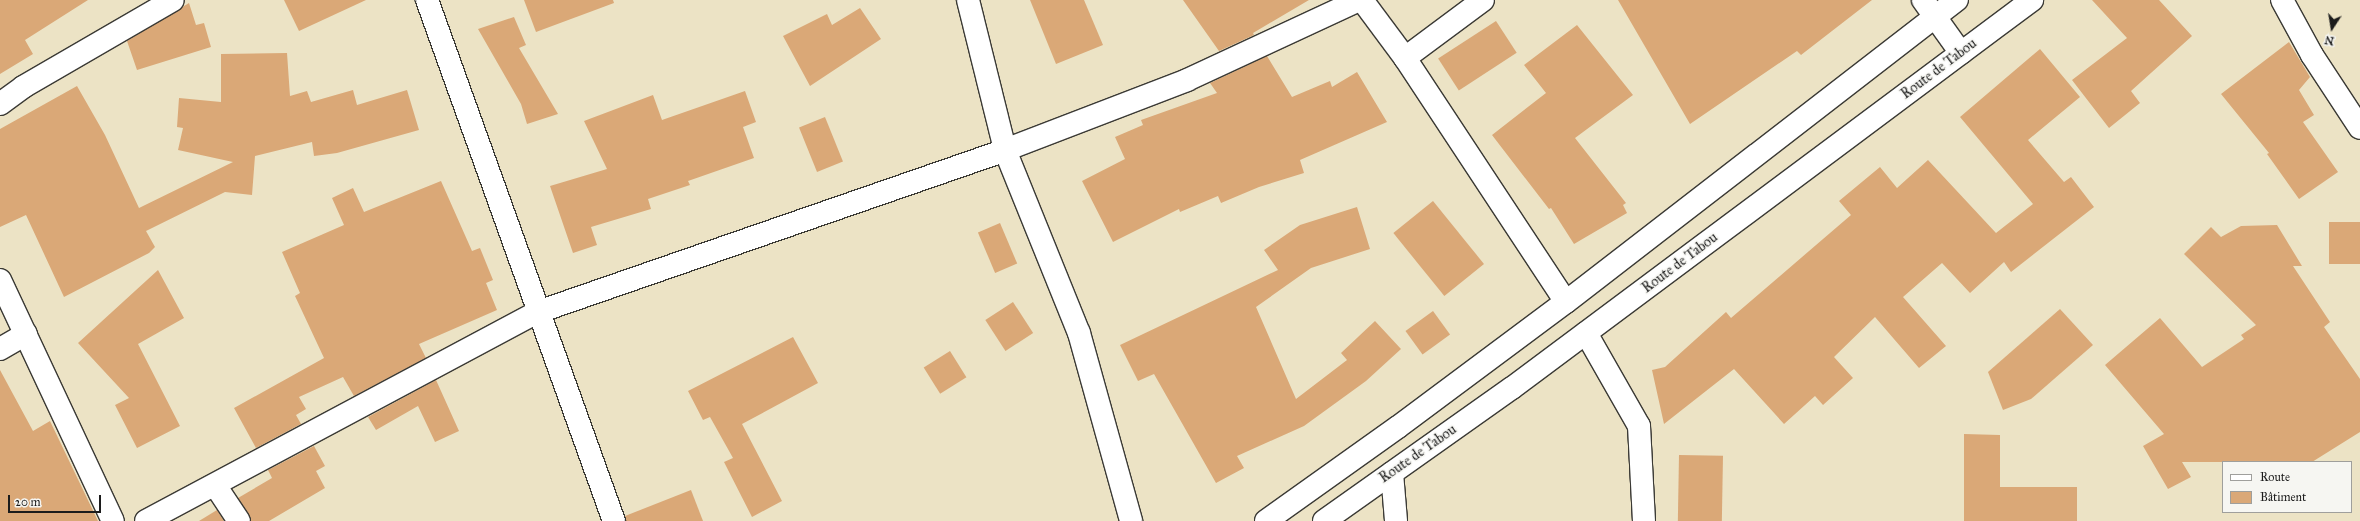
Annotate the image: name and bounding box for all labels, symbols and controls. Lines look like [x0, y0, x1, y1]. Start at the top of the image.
north arrow [2312, 8, 2352, 48]
text: N [2323, 33, 2335, 48]
street label: Route de Tabou [1898, 35, 1980, 103]
street label: Route de Tabou [1639, 229, 1721, 297]
street label: Route de Tabou [1376, 421, 1460, 487]
legend [2222, 461, 2352, 513]
text: Route [2260, 470, 2290, 484]
scale bar [10, 487, 103, 513]
text: Bâtiment [2260, 490, 2306, 504]
text: 20 m [15, 495, 41, 509]

